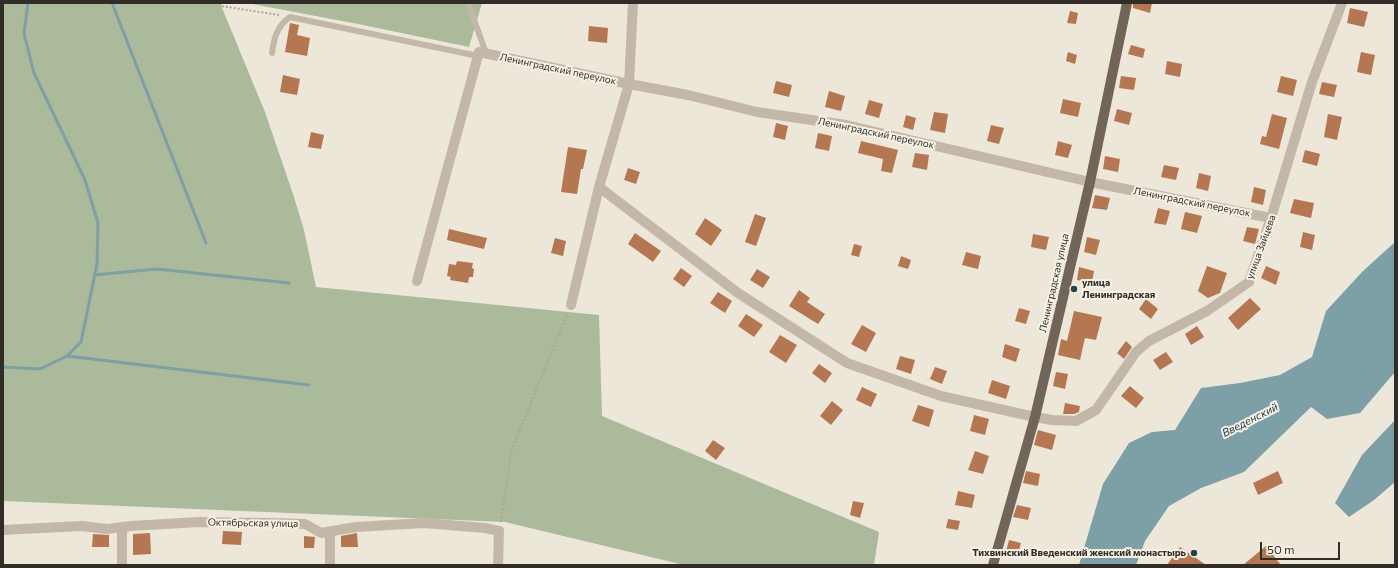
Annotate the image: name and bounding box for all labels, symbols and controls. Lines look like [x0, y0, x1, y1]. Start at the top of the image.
street label: Ленинградский переулок [499, 51, 617, 87]
street label: Ленинградский переулок [817, 115, 935, 151]
street label: Ленинградский переулок [1133, 185, 1251, 219]
street label: улица Зайцева [1244, 213, 1278, 281]
street label: Ленинградская улица [1037, 232, 1071, 334]
place label: улица Ленинградская [1082, 277, 1155, 300]
marker: улица Ленинградская [1069, 284, 1079, 294]
water label: Введенский [1220, 400, 1280, 440]
street label: Октябрьская улица [208, 516, 298, 530]
scale bar [1262, 534, 1342, 560]
text: 50 m [1267, 542, 1295, 556]
place label: Тихвинский Введенский женский монастырь [972, 547, 1186, 559]
marker: Тихвинский Введенский женский монастырь [1189, 548, 1199, 558]

